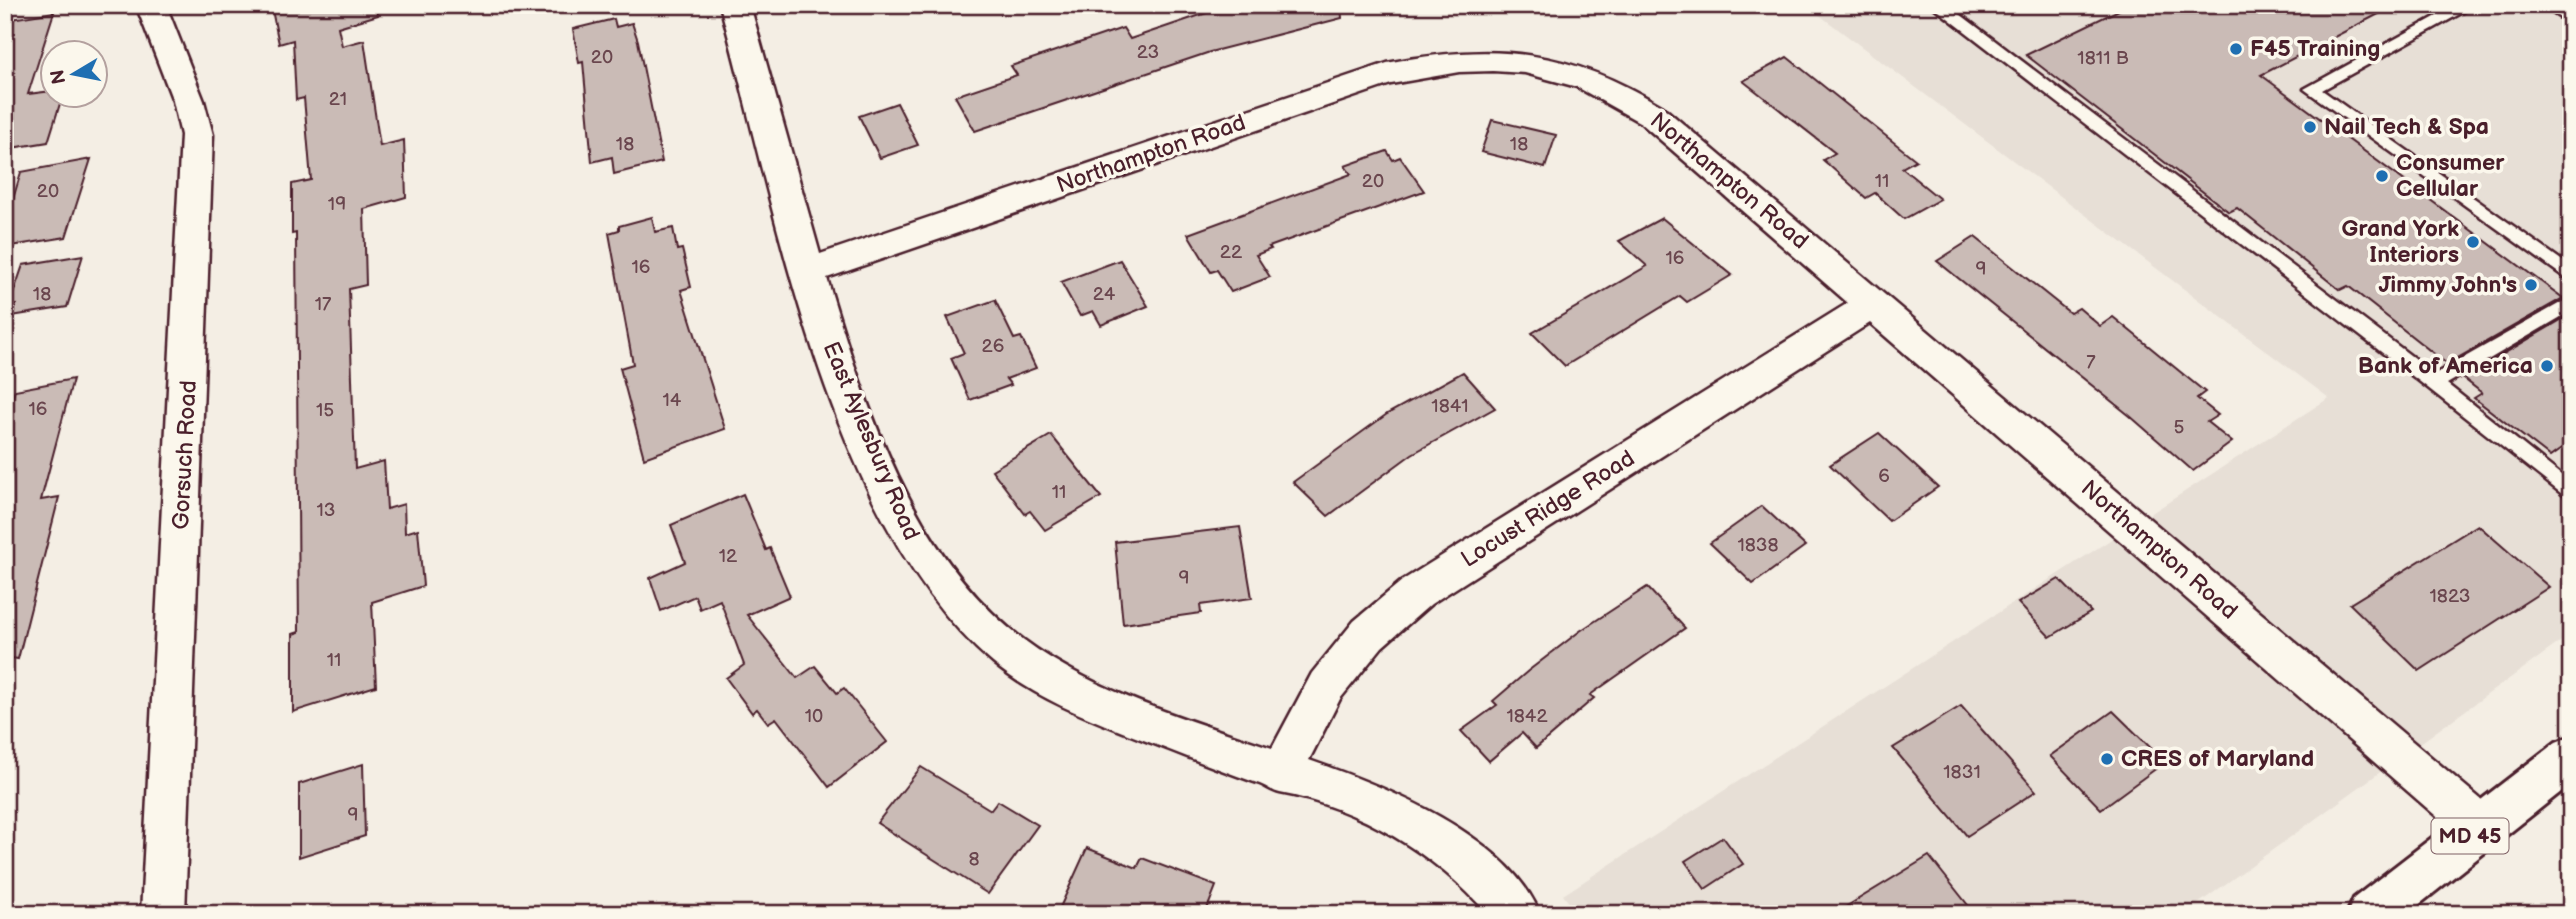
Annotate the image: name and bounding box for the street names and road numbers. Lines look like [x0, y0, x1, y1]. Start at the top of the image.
street label: Northampton Road [1644, 107, 1814, 255]
street label: Northampton Road [1053, 109, 1249, 199]
street label: East Aylesbury Road [817, 338, 925, 544]
street label: Gorsuch Road [167, 380, 203, 530]
street label: Locust Ridge Road [1456, 444, 1640, 574]
street label: Northampton Road [2075, 474, 2243, 626]
road number: MD 45 [2432, 818, 2508, 854]

